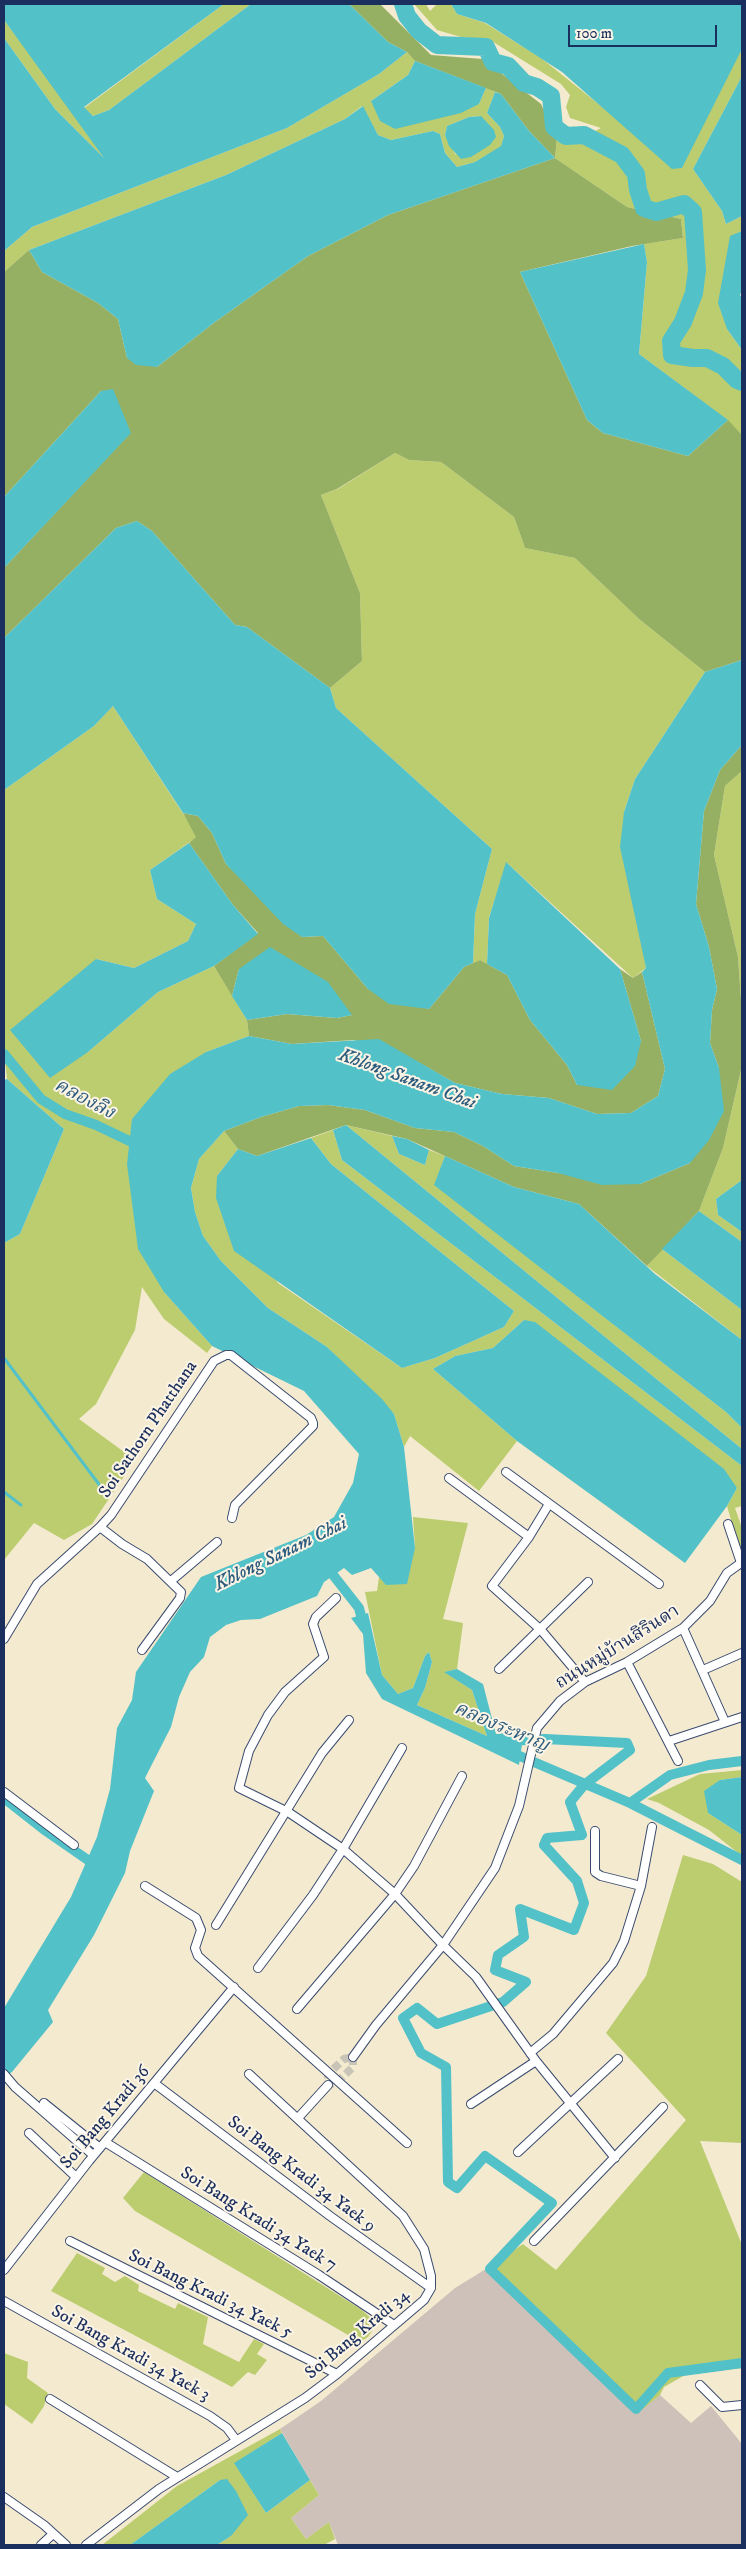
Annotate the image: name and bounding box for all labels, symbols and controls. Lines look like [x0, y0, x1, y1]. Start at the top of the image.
scale bar [571, 15, 720, 47]
text: 100 m [576, 24, 612, 43]
water label: Khlong Sanam Chai [335, 1045, 479, 1115]
water label: คลองลิง [50, 1075, 118, 1125]
street label: Soi Sathorn Phatthana [95, 1357, 203, 1503]
water label: Khlong Sanam Chai [211, 1513, 351, 1597]
street label: ถนนหมู่บ้านสิรินดา [552, 1601, 684, 1695]
water label: คลองระหาญ [450, 1698, 552, 1758]
street label: Soi Bang Kradi 36 [56, 2062, 156, 2174]
street label: Soi Bang Kradi 34 Yaek 9 [223, 2112, 379, 2238]
street label: Soi Bang Kradi 34 Yaek 7 [176, 2163, 340, 2277]
street label: Soi Bang Kradi 34 Yaek 5 [124, 2246, 296, 2344]
street label: Soi Bang Kradi 34 [302, 2285, 414, 2385]
street label: Soi Bang Kradi 34 Yaek 3 [47, 2301, 213, 2407]

